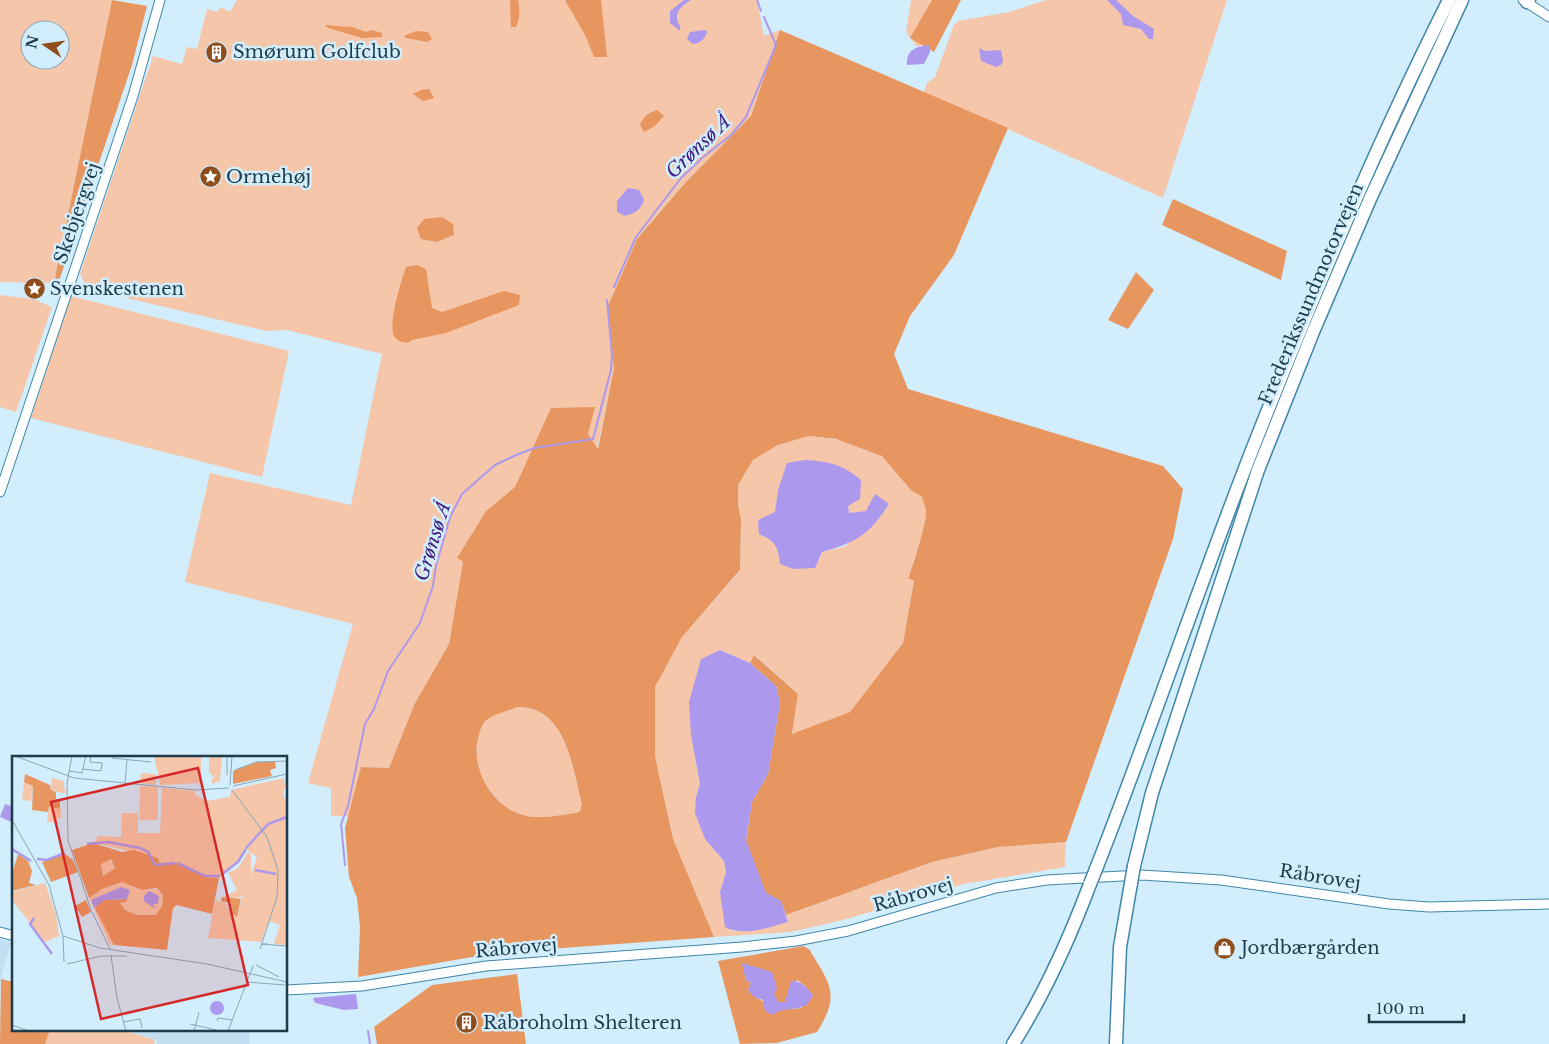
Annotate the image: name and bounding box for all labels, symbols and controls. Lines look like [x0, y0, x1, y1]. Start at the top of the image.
north arrow [20, 20, 70, 70]
text: N [22, 34, 43, 51]
building icon: Smørum Golfclub [205, 40, 229, 64]
place label: Smørum Golfclub [233, 41, 401, 63]
water label: Grønsø Å [661, 109, 736, 183]
street label: Skebjergvej [49, 159, 105, 267]
place icon: Ormehøj [198, 165, 222, 189]
place label: Ormehøj [226, 166, 311, 188]
street label: Frederikssundmotorvejen [1254, 180, 1368, 408]
place icon: Svenskestenen [22, 277, 46, 301]
place label: Svenskestenen [50, 278, 184, 300]
water label: Grønsø Å [410, 498, 456, 584]
inset map [12, 756, 288, 1032]
street label: Råbrovej [1278, 860, 1362, 894]
street label: Råbrovej [871, 873, 955, 917]
street label: Råbrovej [474, 933, 558, 963]
shop icon: Jordbærgården [1213, 936, 1237, 960]
place label: Jordbærgården [1239, 937, 1380, 959]
scale bar [1369, 992, 1464, 1024]
text: 100 m [1376, 999, 1425, 1018]
building icon: Råbroholm Shelteren [455, 1011, 479, 1035]
place label: Råbroholm Shelteren [483, 1012, 682, 1034]

